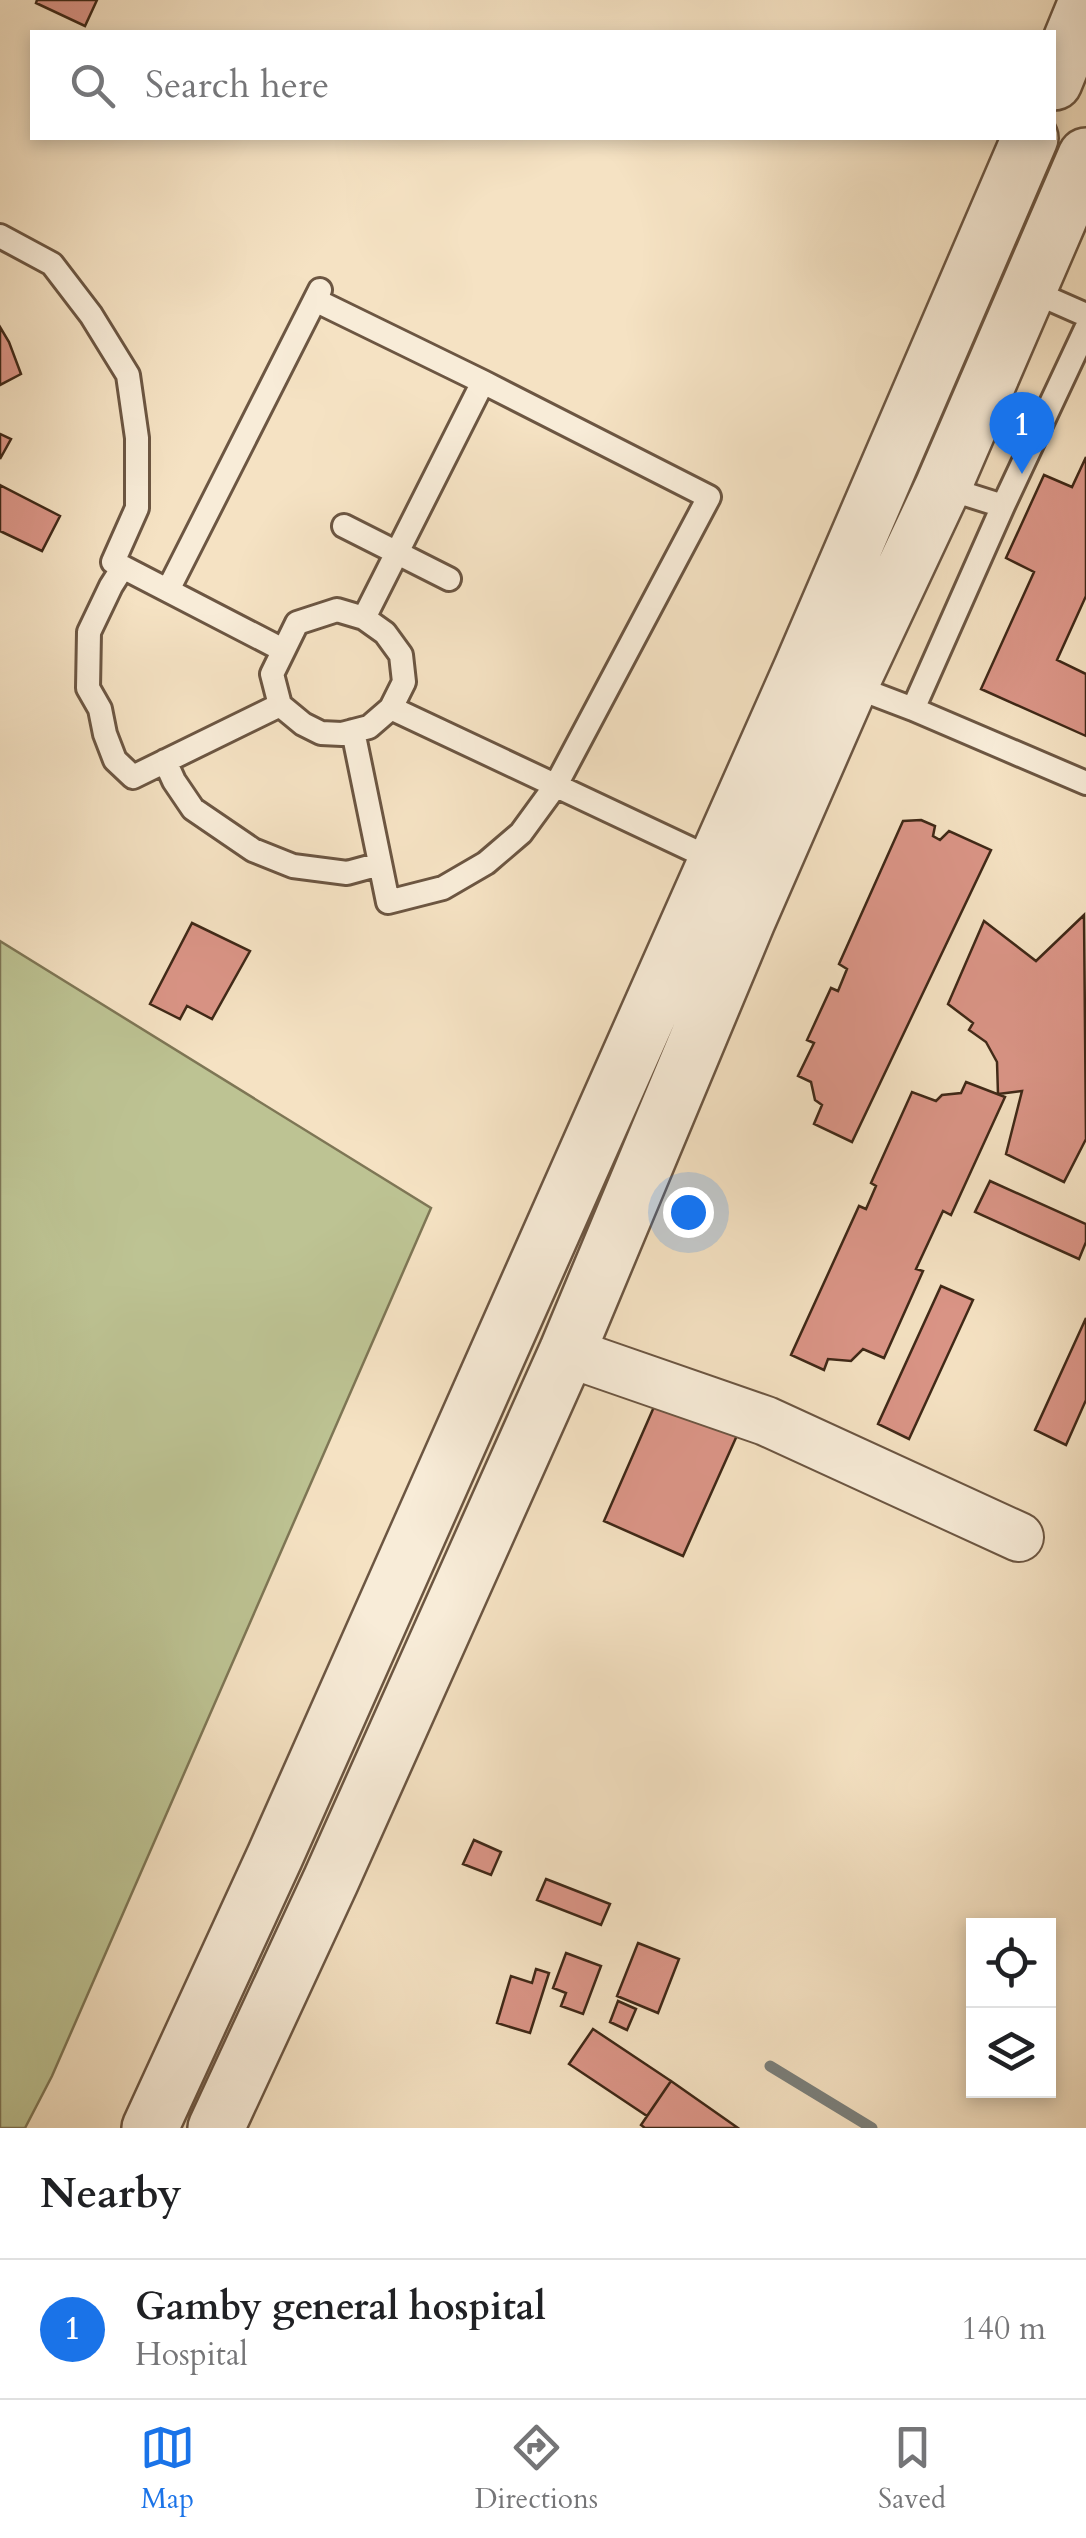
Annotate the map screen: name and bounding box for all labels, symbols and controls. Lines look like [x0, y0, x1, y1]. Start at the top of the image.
search box [30, 30, 1056, 140]
icon: search [65, 58, 120, 113]
text: Search here [145, 59, 329, 111]
pin: 1 [990, 392, 1054, 474]
your location [663, 1187, 714, 1238]
map controls [966, 1918, 1056, 2098]
button: locate [966, 1918, 1056, 2008]
button: layers [966, 2008, 1056, 2098]
text: Nearby [40, 2165, 182, 2222]
text: Gamby general hospital [135, 2281, 546, 2333]
text: 1 [64, 2307, 81, 2351]
text: 140 m [961, 2307, 1046, 2351]
text: Hospital [135, 2333, 248, 2377]
tab: Map [140, 2420, 195, 2518]
tab: Directions [475, 2420, 598, 2518]
tab: Saved [878, 2420, 946, 2518]

